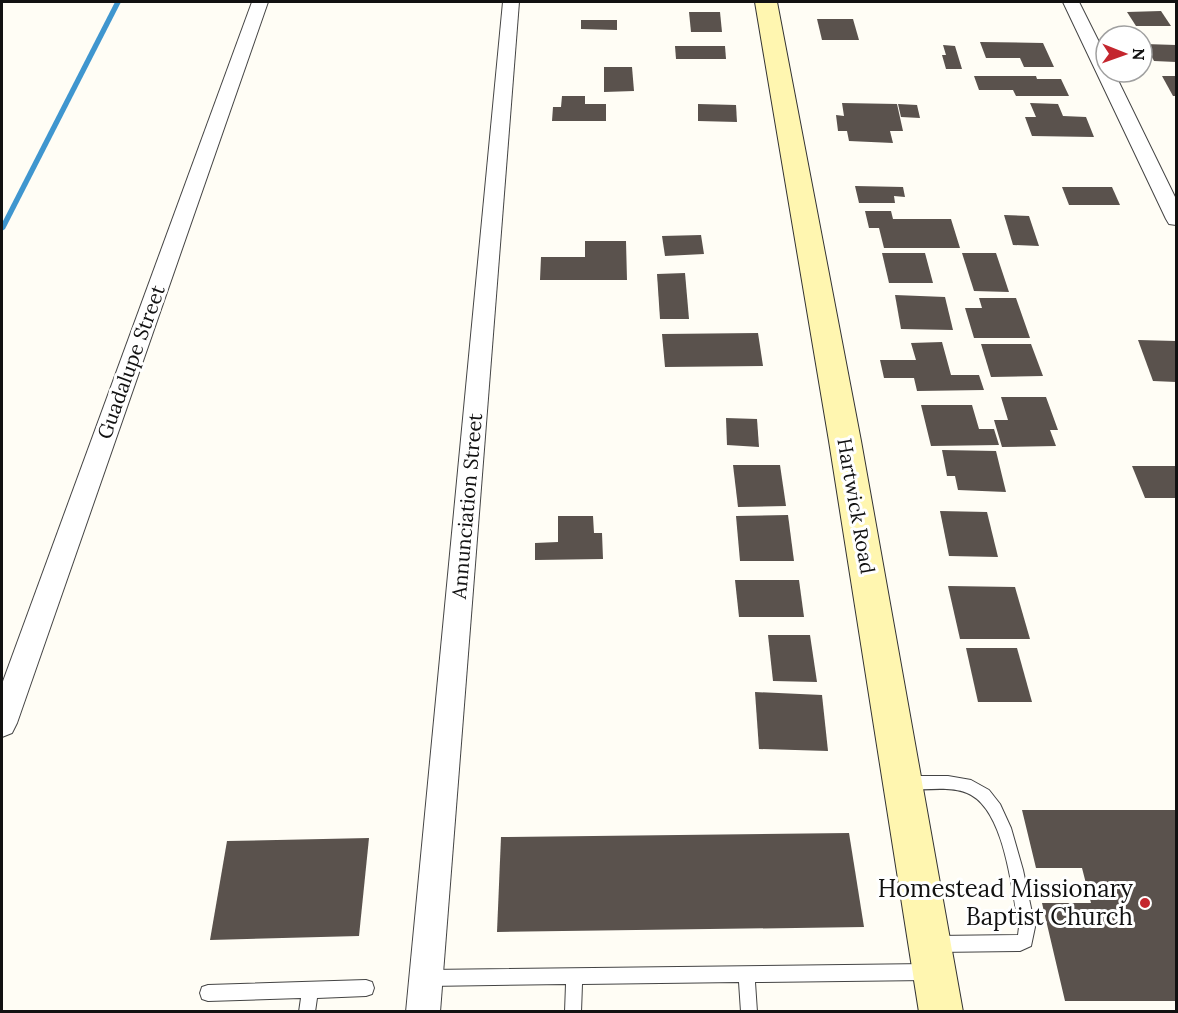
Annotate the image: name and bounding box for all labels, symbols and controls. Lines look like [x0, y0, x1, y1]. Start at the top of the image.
north arrow [1094, 24, 1154, 84]
text: N [1129, 48, 1149, 61]
street label: Guadalupe Street [91, 281, 170, 442]
street label: Annunciation Street [446, 412, 487, 601]
street label: Hartwick Road [832, 436, 881, 576]
place label: Homestead Missionary Baptist Church [878, 873, 1133, 932]
marker: Homestead Missionary Baptist Church [1138, 896, 1152, 910]

